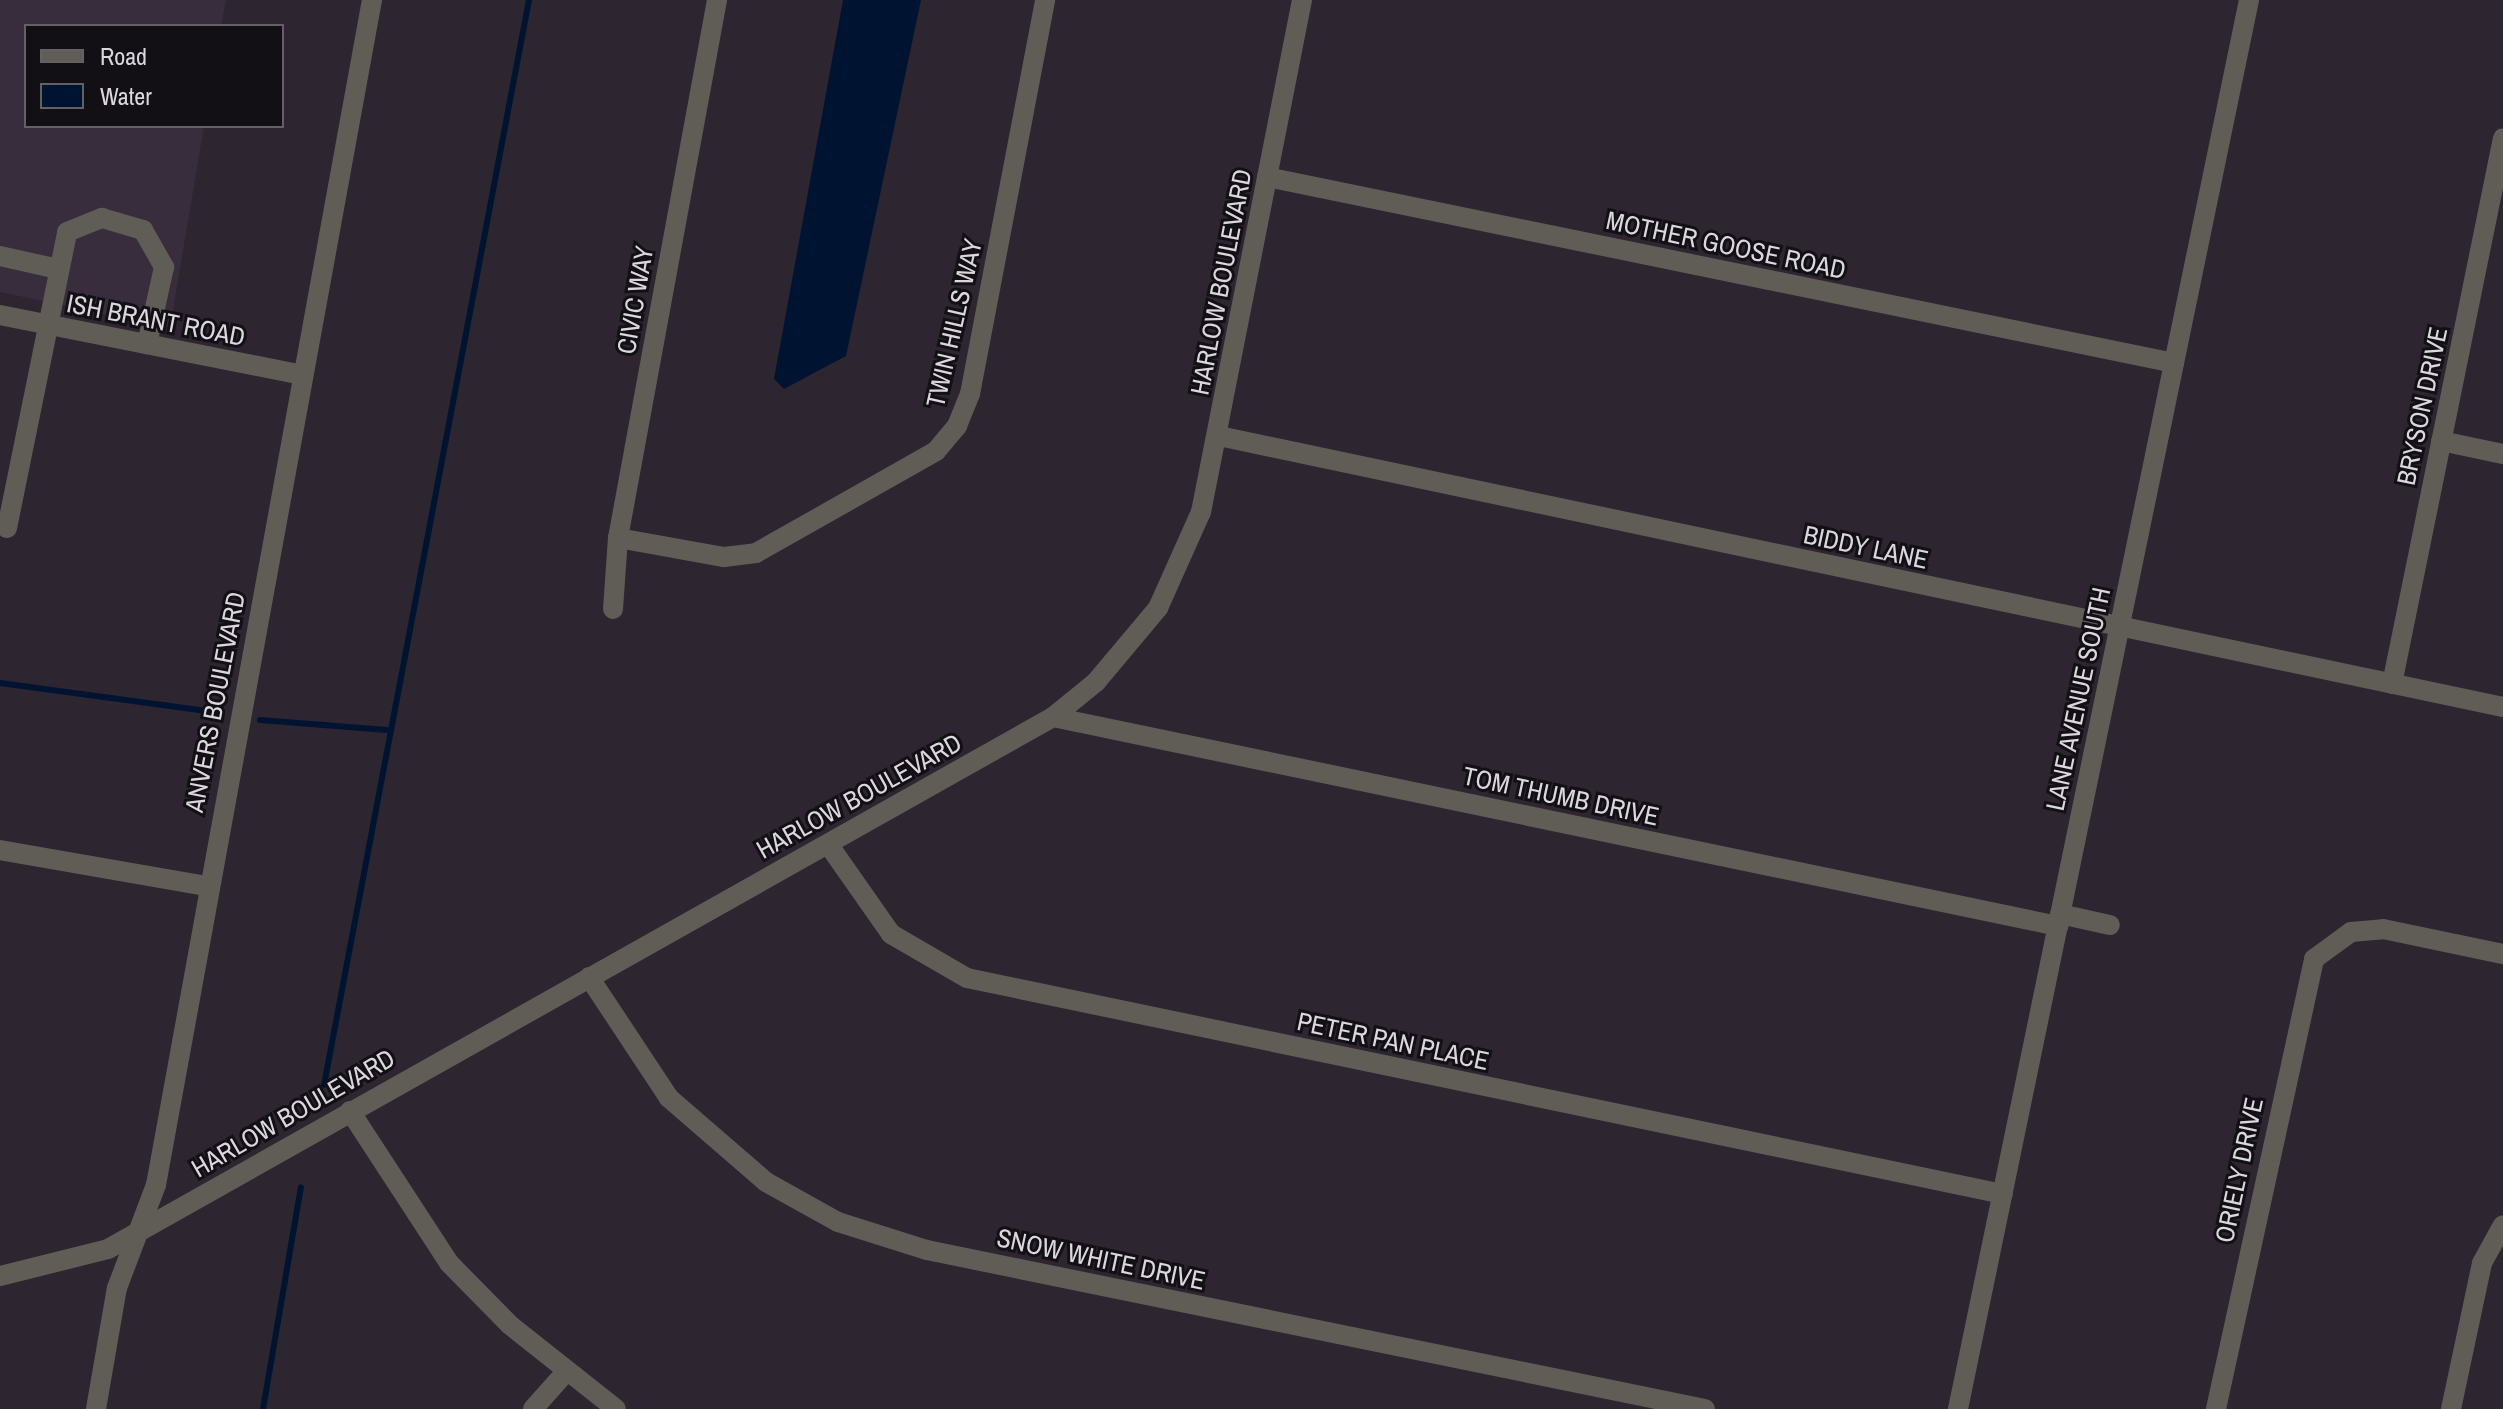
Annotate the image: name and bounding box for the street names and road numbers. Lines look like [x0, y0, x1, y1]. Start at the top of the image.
street label: HARLOW BOULEVARD [1184, 166, 1258, 398]
street label: MOTHER GOOSE ROAD [1603, 204, 1849, 286]
street label: TWIN HILLS WAY [919, 236, 989, 410]
street label: CIVIC WAY [610, 244, 660, 356]
street label: ISH BRANT ROAD [64, 287, 248, 353]
street label: BRYSON DRIVE [2390, 324, 2454, 488]
street label: BIDDY LANE [1801, 519, 1931, 575]
street label: LANE AVENUE SOUTH [2039, 584, 2117, 814]
street label: ANVERS BOULEVARD [178, 589, 252, 815]
street label: HARLOW BOULEVARD [751, 727, 967, 865]
street label: TOM THUMB DRIVE [1460, 760, 1662, 832]
street label: PETER PAN PLACE [1294, 1005, 1492, 1077]
street label: HARLOW BOULEVARD [186, 1042, 400, 1184]
street label: ORIELY DRIVE [2208, 1095, 2270, 1245]
street label: SNOW WHITE DRIVE [994, 1222, 1208, 1296]

